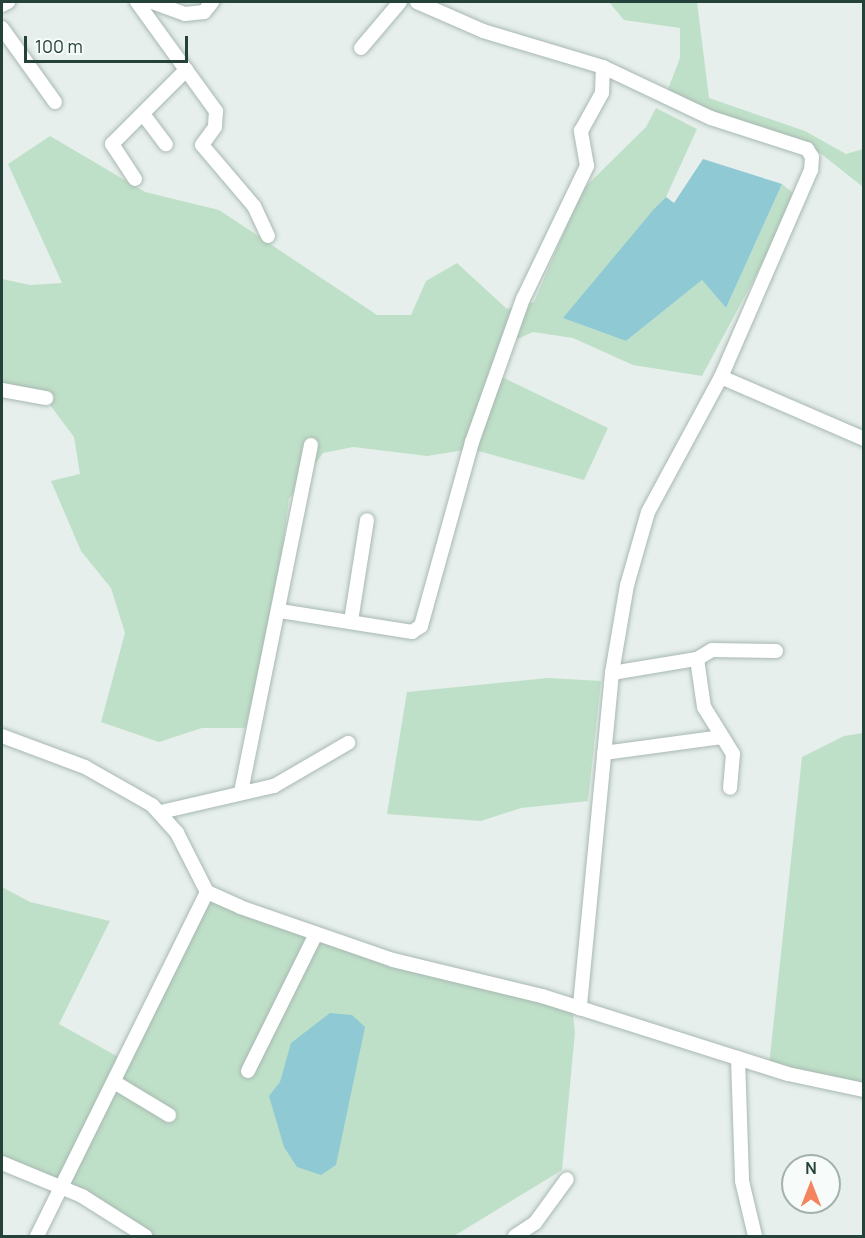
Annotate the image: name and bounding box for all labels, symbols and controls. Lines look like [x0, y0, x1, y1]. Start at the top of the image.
scale bar [27, 24, 190, 62]
text: 100 m [35, 34, 83, 58]
north arrow [781, 1154, 841, 1214]
text: N [805, 1157, 817, 1179]

